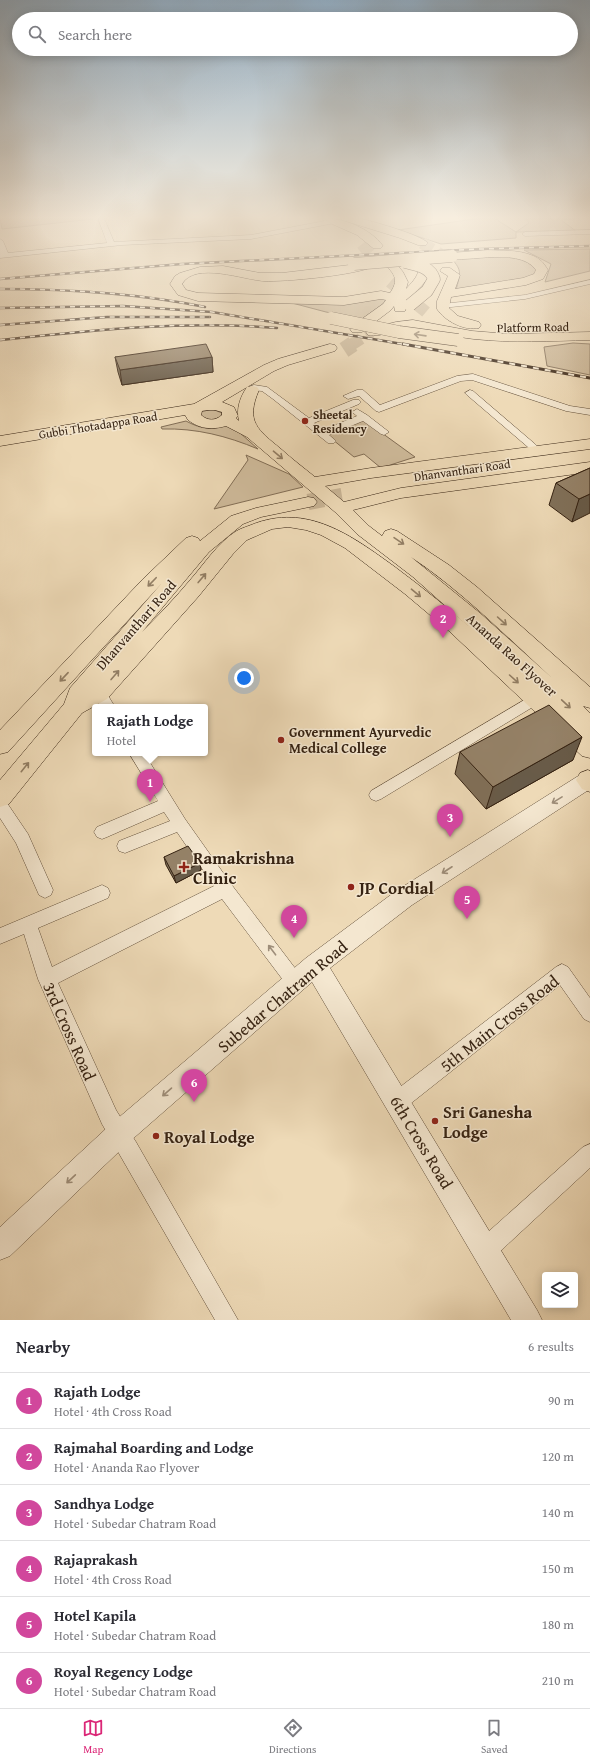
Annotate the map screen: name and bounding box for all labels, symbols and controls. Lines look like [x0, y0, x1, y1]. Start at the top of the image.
search box [12, 12, 578, 56]
icon: search [26, 23, 48, 45]
text: Search here [58, 24, 132, 45]
street label: Platform Road [497, 318, 570, 336]
one-way arrow [414, 331, 427, 339]
place label: Sheetal Residency [313, 406, 368, 437]
street label: Gubbi Thotadappa Road [37, 407, 159, 443]
marker: Sheetal Residency [300, 416, 310, 426]
one-way arrow [272, 450, 283, 459]
street label: Dhanvanthari Road [413, 455, 512, 485]
one-way arrow [394, 537, 405, 545]
one-way arrow [198, 573, 207, 584]
street label: Dhanvanthari Road [91, 575, 181, 674]
one-way arrow [147, 577, 157, 587]
one-way arrow [411, 588, 422, 597]
pin: 2 [430, 605, 456, 638]
street label: Ananda Rao Flyover [462, 609, 562, 701]
one-way arrow [496, 616, 507, 625]
your location [234, 668, 254, 688]
one-way arrow [110, 670, 119, 680]
one-way arrow [59, 672, 68, 683]
one-way arrow [509, 674, 519, 683]
one-way arrow [561, 699, 571, 708]
popup [92, 704, 208, 756]
text: Rajath Lodge [107, 710, 193, 731]
place label: Government Ayurvedic Medical College [289, 722, 432, 758]
text: Hotel [107, 731, 136, 750]
marker: Government Ayurvedic Medical College [276, 735, 286, 745]
one-way arrow [20, 761, 29, 772]
pin: 1 [137, 769, 163, 802]
one-way arrow [551, 796, 563, 804]
pin: 3 [437, 804, 463, 837]
place label: Ramakrishna Clinic [193, 845, 295, 890]
marker: Ramakrishna Clinic [178, 861, 190, 873]
one-way arrow [442, 866, 453, 874]
place label: JP Cordial [356, 875, 434, 900]
marker: JP Cordial [346, 882, 356, 892]
pin: 5 [454, 886, 480, 919]
pin: 4 [281, 905, 307, 938]
street label: Subedar Chatram Road [212, 934, 352, 1058]
one-way arrow [267, 945, 276, 956]
street label: 5th Main Cross Road [434, 969, 564, 1077]
street label: 3rd Cross Road [37, 978, 103, 1084]
pin: 6 [181, 1069, 207, 1102]
one-way arrow [163, 1087, 173, 1096]
street label: 6th Cross Road [384, 1091, 460, 1193]
place label: Sri Ganesha Lodge [443, 1099, 533, 1144]
marker: Sri Ganesha Lodge [430, 1116, 440, 1126]
place label: Royal Lodge [164, 1124, 255, 1149]
marker: Royal Lodge [151, 1131, 161, 1141]
one-way arrow [66, 1174, 76, 1184]
map controls [542, 1272, 578, 1308]
button: layers [542, 1272, 578, 1308]
text: Nearby [16, 1334, 70, 1359]
text: 6 results [528, 1337, 574, 1356]
text: Rajath Lodge [54, 1381, 141, 1402]
text: 1 [26, 1391, 32, 1410]
text: 90 m [548, 1391, 574, 1410]
text: Hotel · 4th Cross Road [54, 1402, 172, 1421]
text: Rajmahal Boarding and Lodge [54, 1437, 254, 1458]
text: 2 [26, 1447, 32, 1466]
text: 120 m [542, 1447, 574, 1466]
text: Hotel · Ananda Rao Flyover [54, 1458, 199, 1477]
text: Sandhya Lodge [54, 1493, 154, 1514]
text: 3 [26, 1503, 32, 1522]
text: 140 m [542, 1503, 574, 1522]
text: Hotel · Subedar Chatram Road [54, 1514, 216, 1533]
text: Rajaprakash [54, 1549, 138, 1570]
text: 4 [26, 1559, 32, 1578]
text: 150 m [542, 1559, 574, 1578]
text: Hotel · 4th Cross Road [54, 1570, 172, 1589]
text: Hotel Kapila [54, 1605, 136, 1626]
text: 5 [26, 1615, 32, 1634]
text: 180 m [542, 1615, 574, 1634]
text: Hotel · Subedar Chatram Road [54, 1626, 216, 1645]
text: Royal Regency Lodge [54, 1661, 193, 1682]
text: 6 [26, 1671, 32, 1690]
text: 210 m [542, 1671, 574, 1690]
text: Hotel · Subedar Chatram Road [54, 1682, 216, 1701]
tab: Map [82, 1717, 104, 1757]
tab: Directions [269, 1717, 316, 1757]
tab: Saved [481, 1717, 508, 1757]

